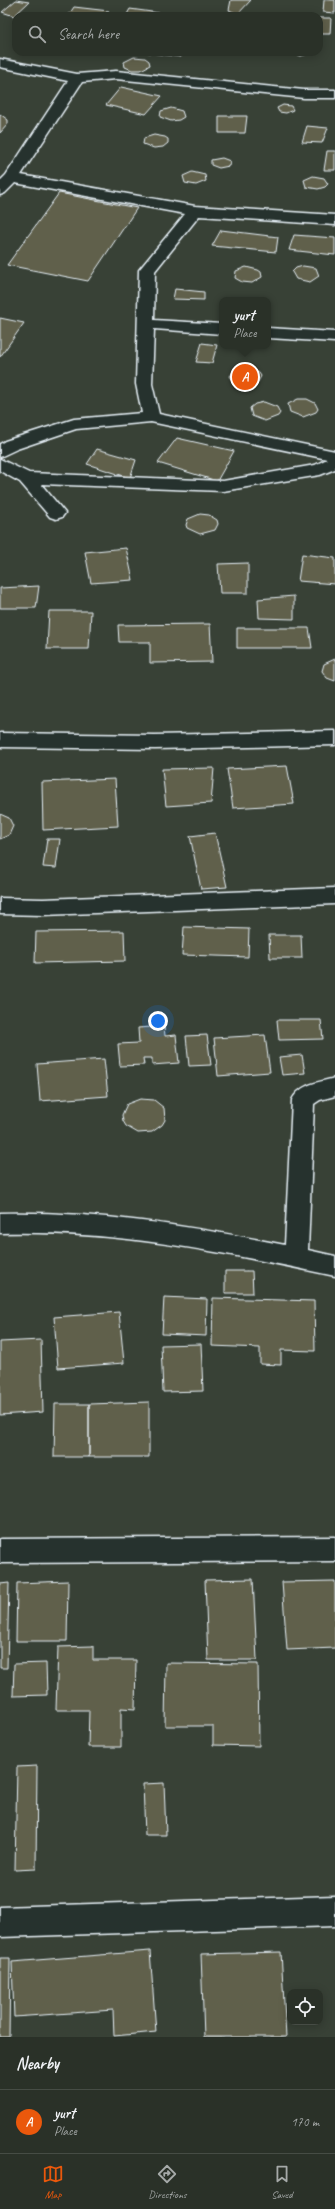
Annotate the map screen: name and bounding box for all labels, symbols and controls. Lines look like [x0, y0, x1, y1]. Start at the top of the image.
search box [12, 12, 323, 56]
icon: search [26, 23, 48, 45]
text: Search here [58, 25, 119, 44]
popup [219, 297, 271, 349]
text: yurt [234, 306, 254, 325]
text: Place [234, 325, 256, 341]
pin: A [232, 362, 258, 392]
your location [148, 1011, 168, 1031]
map controls [287, 1989, 323, 2025]
button: locate [287, 1989, 323, 2025]
text: Nearby [16, 2053, 59, 2074]
text: yurt [54, 2104, 75, 2123]
text: A [26, 2114, 32, 2130]
text: 170 m [291, 2114, 319, 2130]
text: Place [54, 2123, 77, 2139]
tab: Map [42, 2163, 64, 2201]
tab: Directions [148, 2163, 187, 2201]
tab: Saved [271, 2163, 293, 2201]

